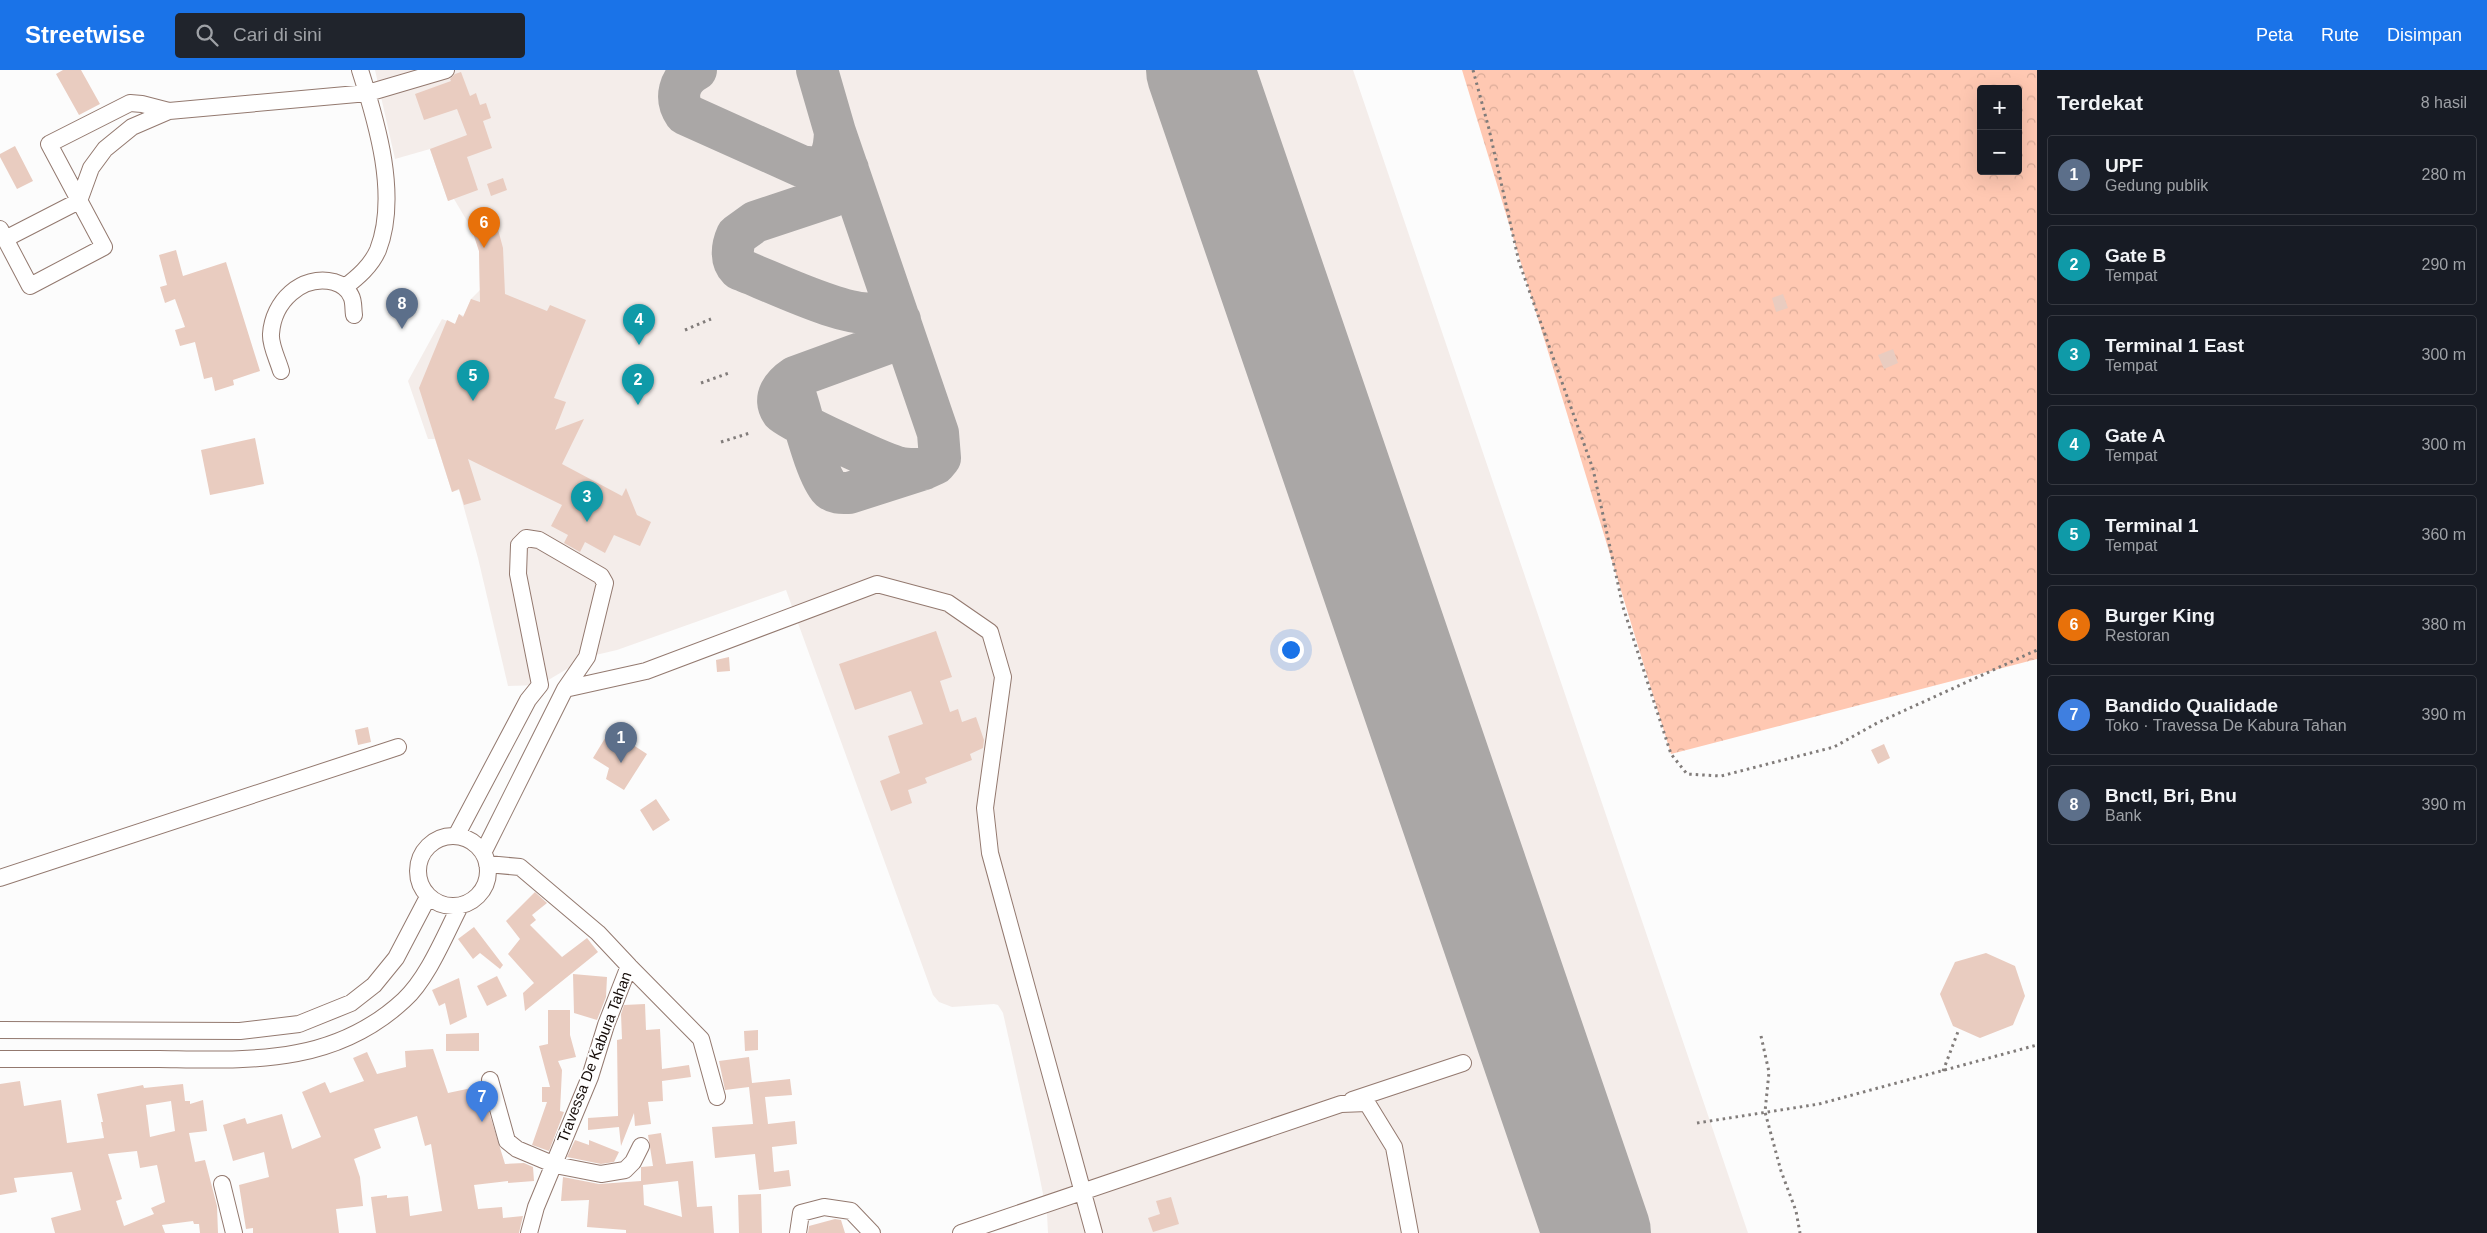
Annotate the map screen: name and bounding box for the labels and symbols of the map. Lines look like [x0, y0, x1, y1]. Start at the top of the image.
pin: 6 [468, 207, 500, 248]
pin: 8 [386, 288, 418, 329]
pin: 4 [623, 304, 655, 345]
pin: 5 [457, 360, 489, 401]
pin: 2 [622, 364, 654, 405]
pin: 3 [571, 481, 603, 522]
your location [1278, 637, 1304, 663]
pin: 1 [605, 722, 637, 763]
street label: Travessa De Kabura Tahan [553, 969, 635, 1145]
pin: 7 [466, 1081, 498, 1122]

